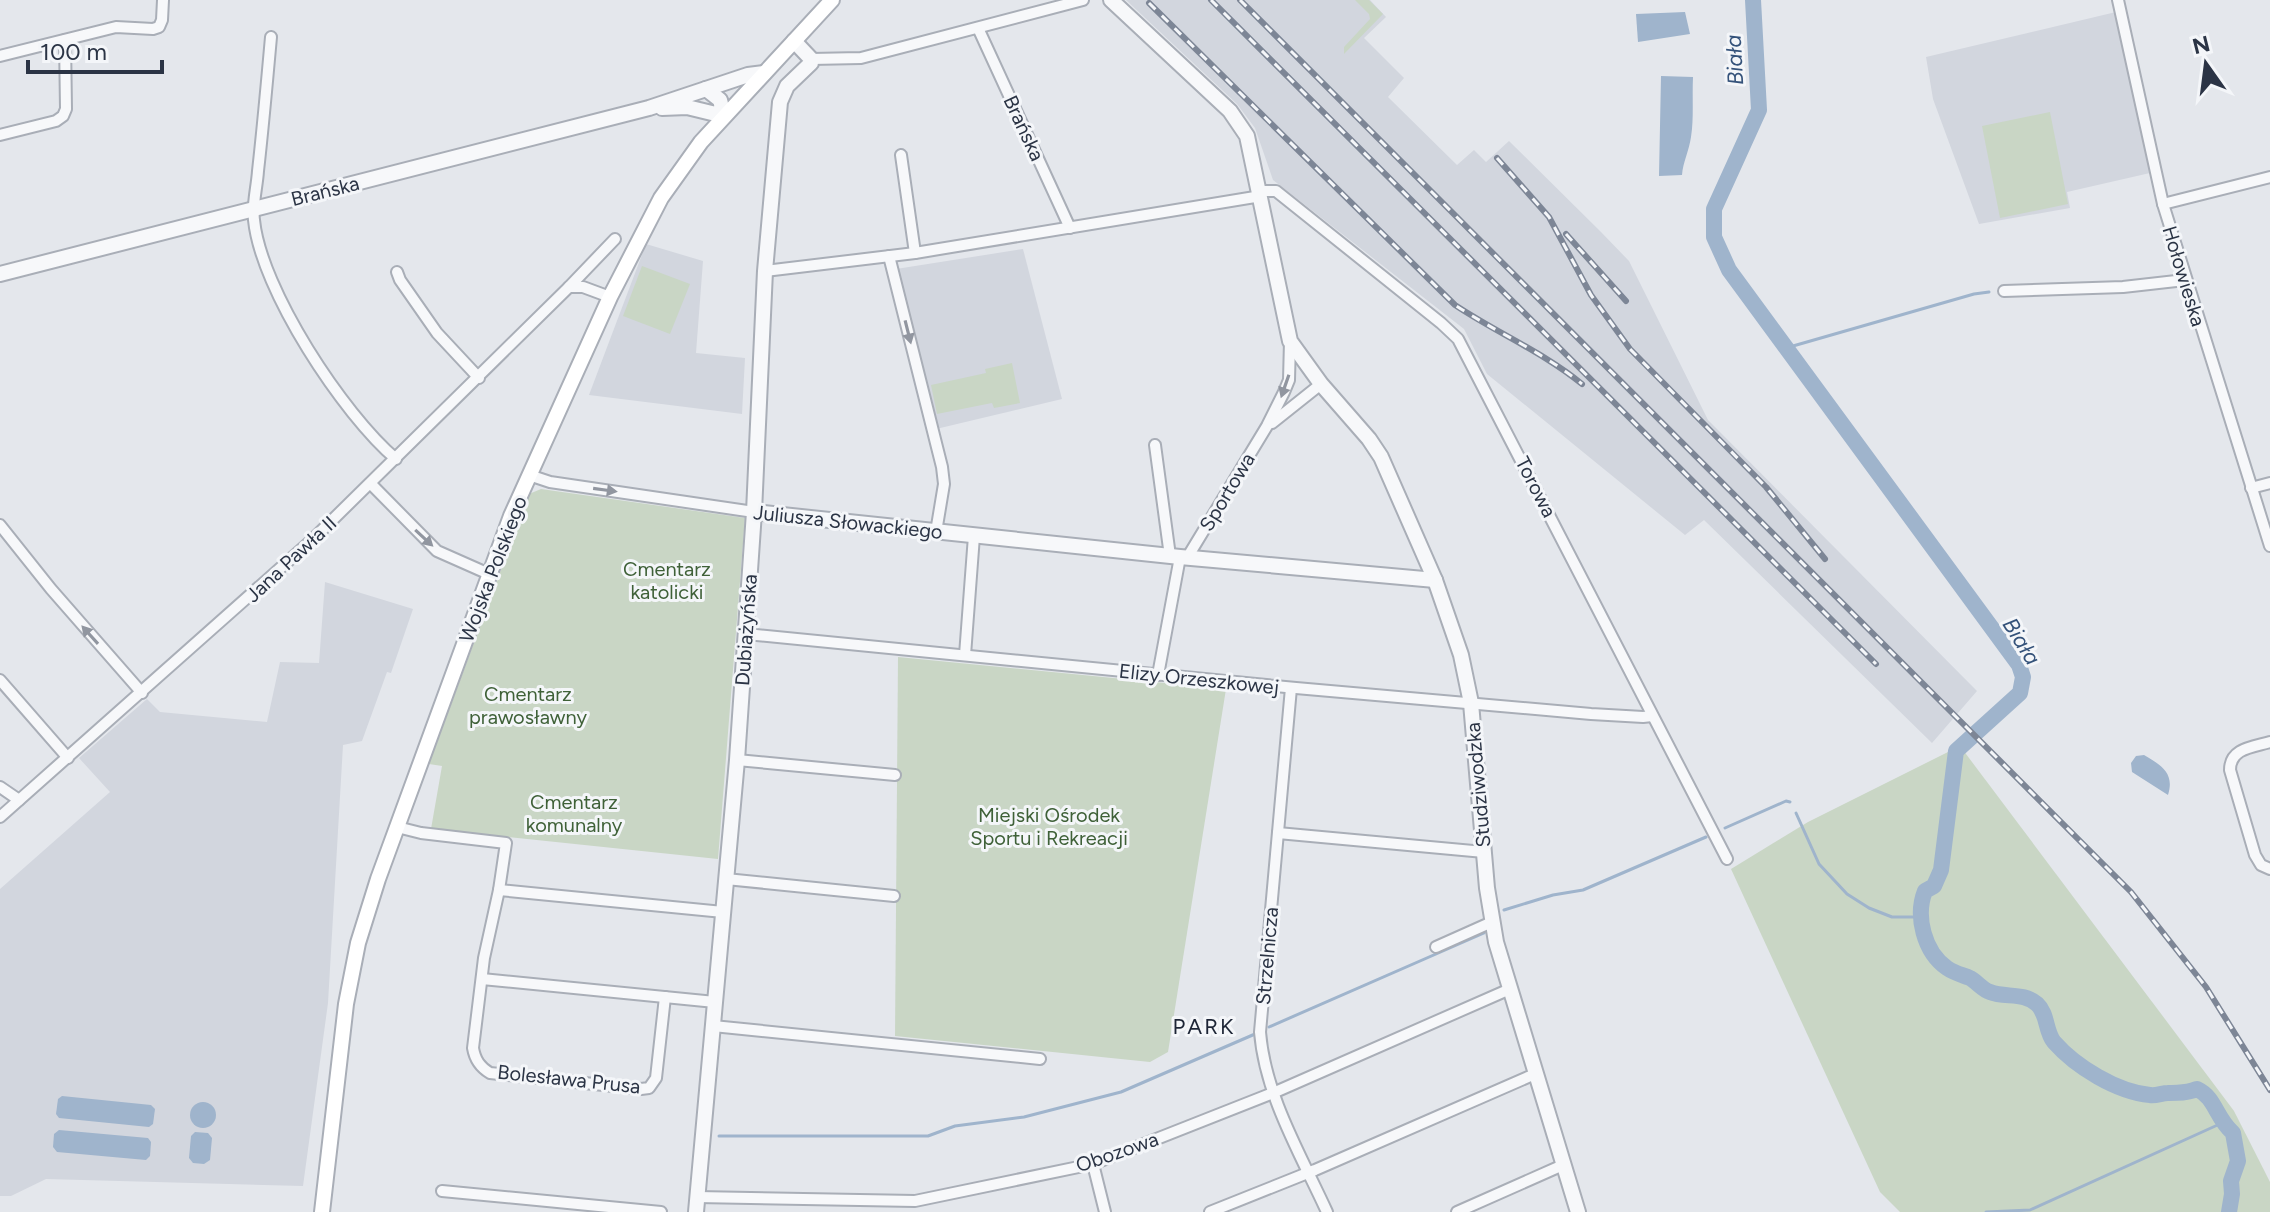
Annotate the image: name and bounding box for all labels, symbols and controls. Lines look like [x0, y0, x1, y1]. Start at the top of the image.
scale bar [28, 24, 162, 74]
north arrow [2166, 24, 2246, 104]
text: N [2190, 30, 2213, 60]
water label: Biała [1720, 34, 1749, 86]
text: 100 m [40, 37, 107, 66]
street label: Brańska [998, 92, 1050, 164]
street label: Brańska [288, 171, 362, 211]
street label: Hołowieska [2157, 223, 2211, 329]
one-way arrow [903, 319, 915, 344]
one-way arrow [1279, 374, 1291, 398]
street label: Sportowa [1194, 449, 1260, 535]
street label: Torowa [1511, 453, 1561, 521]
one-way arrow [593, 484, 618, 497]
street label: Wojska Polskiego [454, 493, 532, 645]
street label: Juliusza Słowackiego [752, 500, 944, 544]
street label: Jana Pawła II [241, 511, 341, 607]
one-way arrow [414, 529, 433, 547]
park label: Cmentarz katolicki [623, 557, 711, 604]
street label: Dubiażyńska [730, 573, 762, 687]
water label: Biała [1997, 613, 2046, 670]
one-way arrow [82, 625, 99, 645]
street label: Elizy Orzeszkowej [1118, 659, 1280, 699]
park label: Cmentarz prawosławny [469, 682, 587, 729]
street label: Studziwodzka [1461, 721, 1495, 849]
park label: Cmentarz komunalny [526, 790, 623, 837]
park label: Miejski Ośrodek Sportu i Rekreacji [970, 803, 1128, 850]
street label: Strzelnicza [1251, 906, 1283, 1006]
district label: PARK [1173, 1013, 1235, 1040]
street label: Bolesława Prusa [496, 1060, 642, 1098]
street label: Obozowa [1073, 1127, 1161, 1177]

